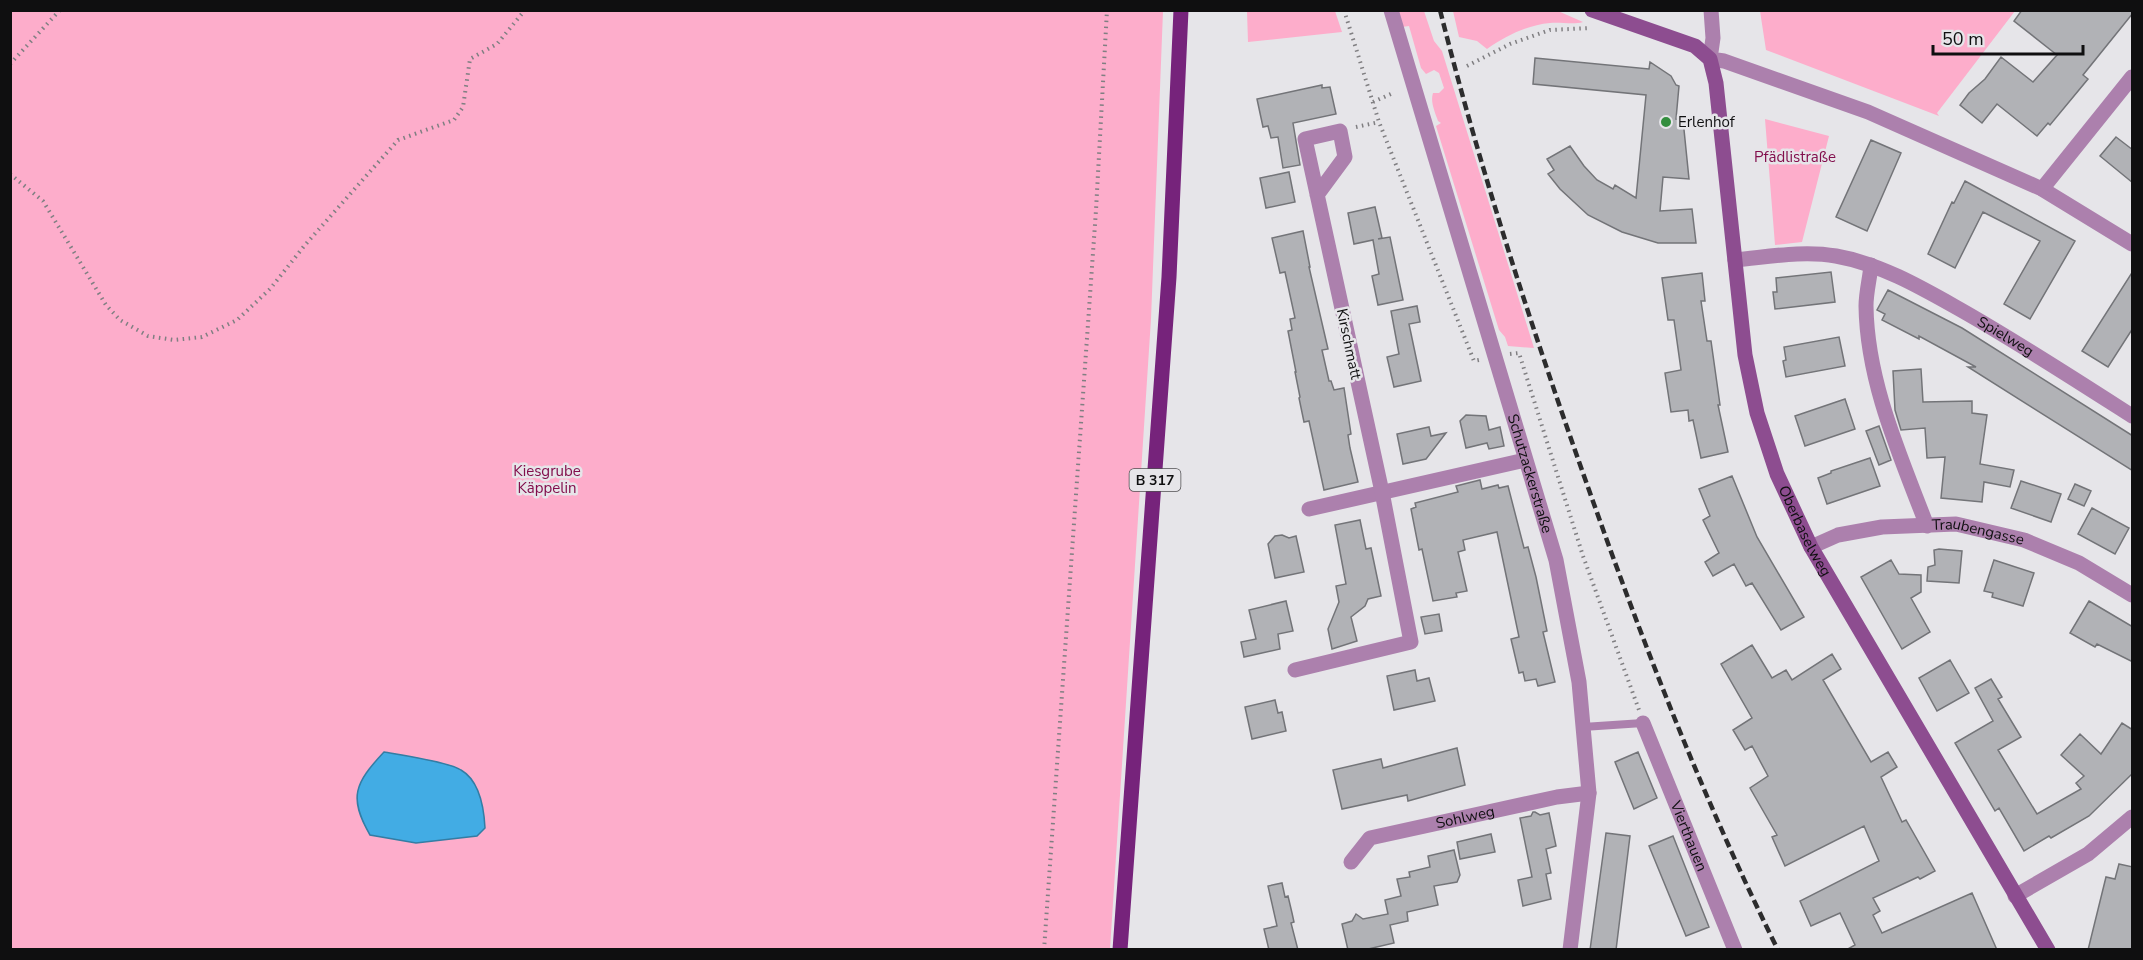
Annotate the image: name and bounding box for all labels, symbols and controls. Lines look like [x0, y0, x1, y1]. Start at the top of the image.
scale bar [1933, 18, 2083, 56]
text: 50 m [1942, 27, 1984, 51]
place label: Erlenhof [1678, 112, 1736, 132]
marker: Erlenhof [1659, 115, 1673, 129]
park label: Pfädlistraße [1754, 147, 1836, 167]
street label: Kirschmatt [1332, 307, 1366, 382]
street label: Spielweg [1973, 311, 2038, 361]
street label: Schutzackerstraße [1503, 411, 1557, 536]
park label: Kiesgrube Käppelin [513, 461, 581, 498]
road number: B 317 [1130, 469, 1180, 491]
street label: Oberbaselweg [1774, 482, 1836, 580]
street label: Traubengasse [1931, 514, 2026, 550]
street label: Vierthauen [1665, 797, 1712, 874]
street label: Sohlweg [1434, 801, 1496, 833]

